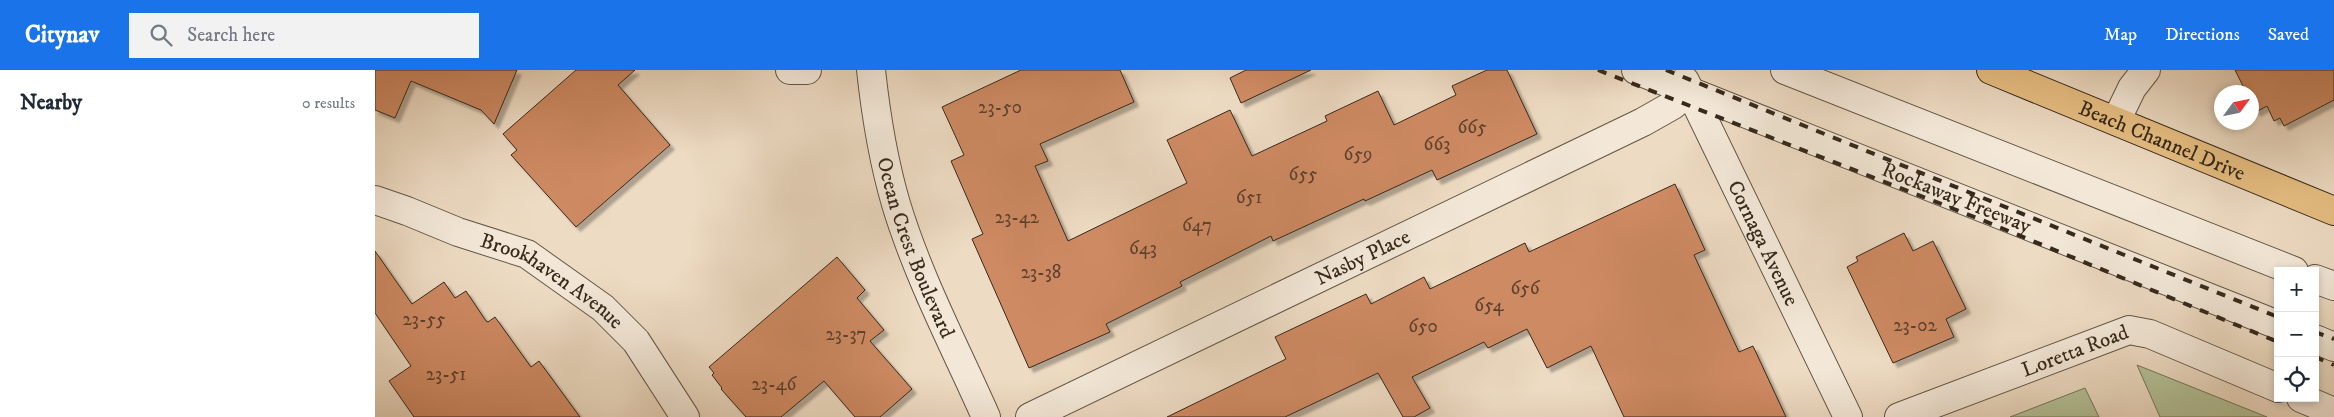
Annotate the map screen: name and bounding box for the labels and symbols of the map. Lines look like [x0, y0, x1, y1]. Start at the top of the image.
north arrow [2214, 85, 2259, 130]
street label: Beach Channel Drive [2075, 95, 2249, 187]
house number: 23-50 [978, 96, 1022, 119]
house number: 665 [1457, 116, 1487, 139]
house number: 663 [1424, 133, 1450, 156]
house number: 659 [1344, 143, 1372, 166]
street label: Ocean Crest Boulevard [871, 155, 960, 343]
street label: Rockaway Freeway [1878, 157, 2036, 240]
house number: 655 [1289, 163, 1318, 186]
street label: Cornaga Avenue [1721, 176, 1804, 311]
house number: 651 [1236, 186, 1262, 209]
house number: 23-42 [995, 206, 1040, 229]
house number: 647 [1182, 214, 1212, 237]
street label: Nasby Place [1311, 224, 1415, 292]
street label: Brookhaven Avenue [477, 228, 629, 335]
house number: 643 [1129, 237, 1157, 260]
house number: 23-38 [1021, 261, 1061, 284]
house number: 656 [1510, 277, 1541, 300]
house number: 654 [1474, 294, 1505, 317]
house number: 23-55 [402, 308, 446, 331]
house number: 23-02 [1893, 314, 1938, 337]
house number: 650 [1408, 315, 1438, 338]
street label: Loretta Road [2018, 319, 2133, 383]
house number: 23-37 [825, 323, 867, 346]
house number: 23-51 [426, 363, 466, 386]
house number: 23-46 [752, 373, 798, 396]

